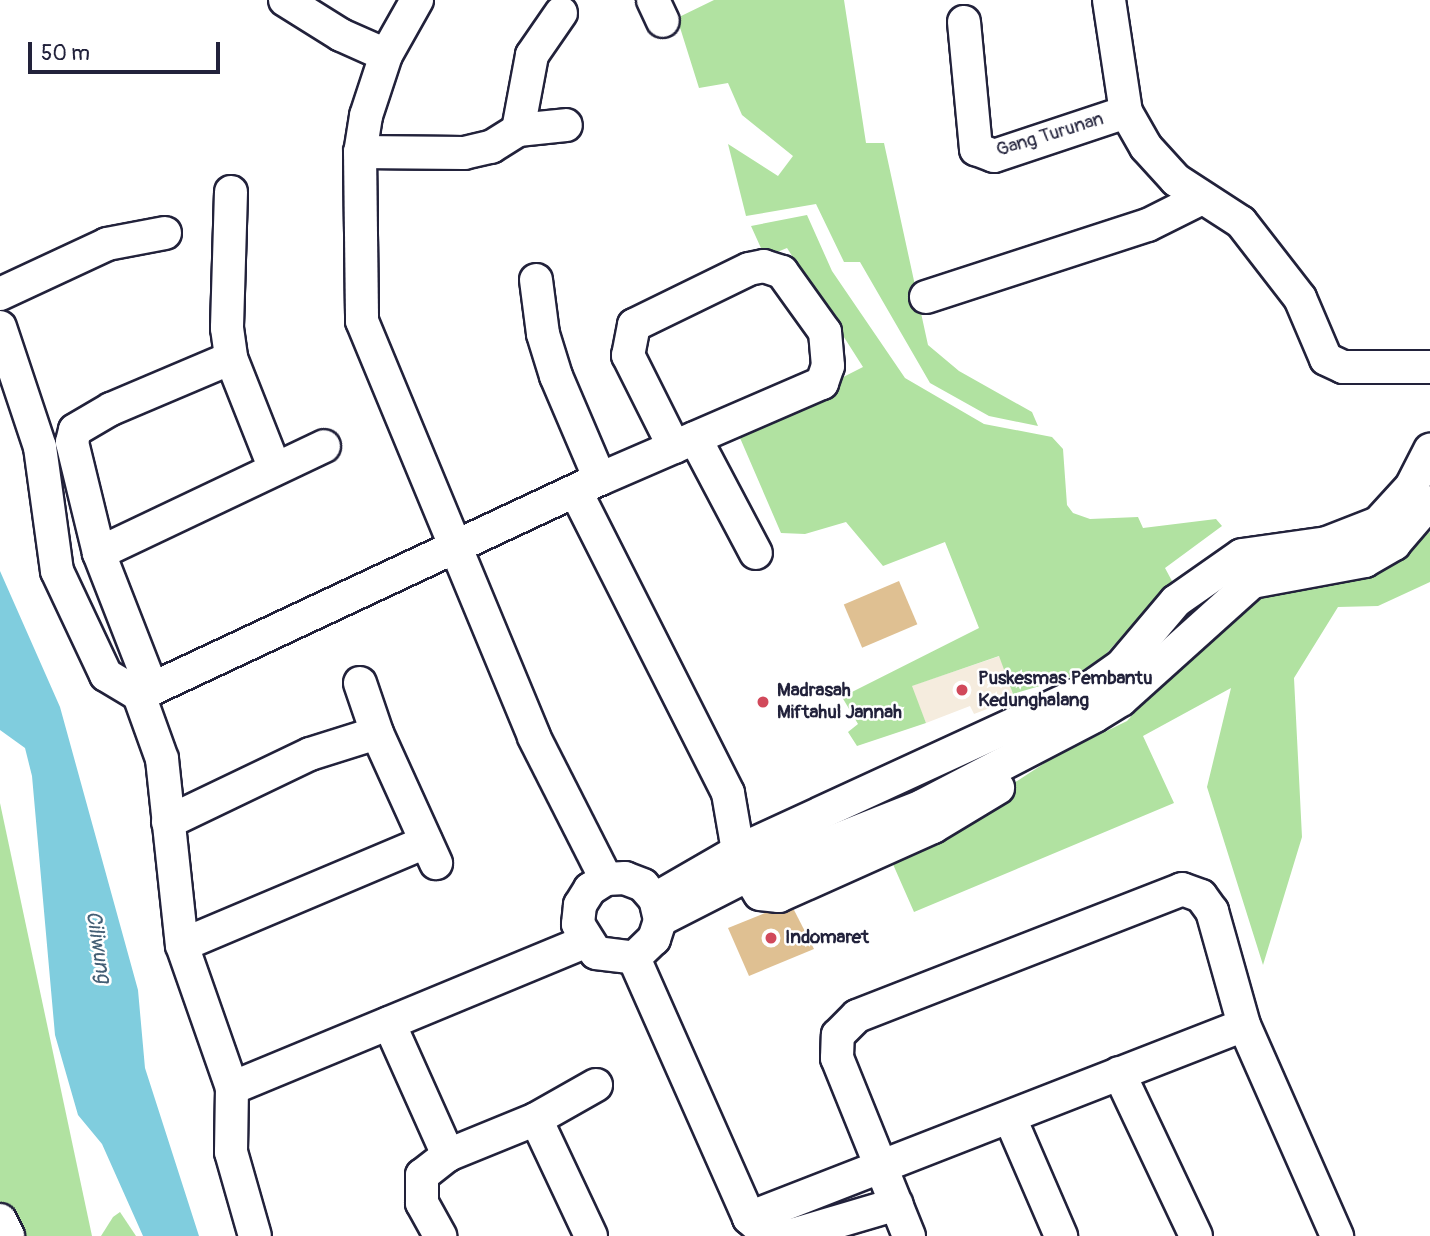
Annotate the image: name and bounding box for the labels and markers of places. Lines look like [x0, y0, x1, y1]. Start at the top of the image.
place label: Puskesmas Pembantu Kedunghalang [978, 668, 1153, 712]
place label: Madrasah Miftahul Jannah [777, 680, 902, 724]
marker: Puskesmas Pembantu Kedunghalang [952, 680, 972, 700]
marker: Madrasah Miftahul Jannah [755, 694, 771, 710]
place label: Indomaret [785, 927, 869, 949]
marker: Indomaret [763, 930, 779, 946]

